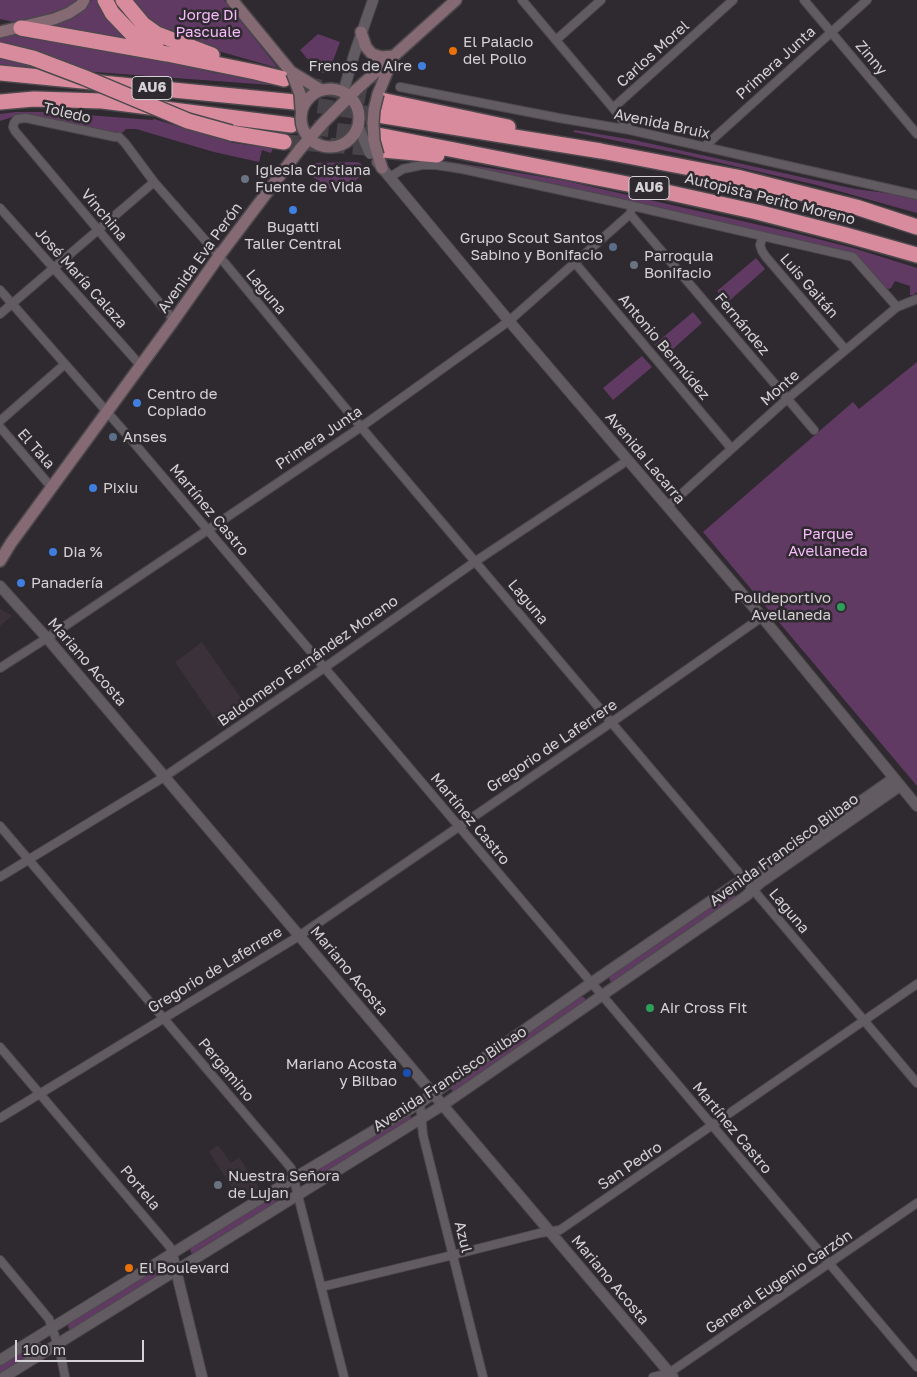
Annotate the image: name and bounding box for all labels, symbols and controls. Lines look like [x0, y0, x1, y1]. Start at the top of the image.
park label: Jorge Di Pascuale [175, 6, 241, 41]
street label: Carlos Morel [613, 17, 693, 91]
street label: Primera Junta [733, 23, 819, 103]
place label: El Palacio del Pollo [463, 33, 533, 68]
street label: Zinny [851, 37, 891, 79]
marker: El Palacio del Pollo [447, 45, 459, 57]
place label: Frenos de Aire [309, 57, 412, 75]
marker: Frenos de Aire [416, 60, 428, 72]
road number: AU6 [132, 76, 172, 100]
street label: Toledo [41, 99, 93, 127]
street label: Avenida Bruix [612, 105, 712, 143]
place label: Iglesia Cristiana Fuente de Vida [255, 161, 371, 196]
street label: Autopista Perito Moreno [683, 169, 857, 229]
marker: Iglesia Cristiana Fuente de Vida [239, 173, 251, 185]
road number: AU6 [629, 177, 669, 200]
street label: Vinchina [77, 185, 131, 245]
street label: Avenida Eva Perón [154, 199, 246, 317]
marker: Bugatti Taller Central [287, 204, 299, 216]
place label: Bugatti Taller Central [244, 218, 342, 253]
street label: José María Calaza [31, 224, 131, 332]
place label: Grupo Scout Santos Sabino y Bonifacio [460, 229, 603, 264]
marker: Grupo Scout Santos Sabino y Bonifacio [607, 241, 619, 253]
place label: Parroquia Bonifacio [644, 247, 713, 282]
street label: Luis Gaitán [776, 250, 842, 322]
marker: Parroquia Bonifacio [628, 259, 640, 271]
street label: Laguna [242, 266, 290, 318]
street label: Fernández [711, 289, 773, 359]
street label: Antonio Bermúdez [614, 290, 714, 404]
street label: Monte [757, 366, 803, 410]
place label: Centro de Copiado [147, 385, 217, 420]
marker: Centro de Copiado [131, 397, 143, 409]
street label: Primera Junta [272, 402, 366, 474]
street label: Avenida Lacarra [601, 408, 689, 508]
street label: El Tala [14, 425, 58, 473]
place label: Anses [123, 428, 167, 446]
marker: Anses [107, 431, 119, 443]
street label: Martínez Castro [165, 460, 253, 560]
place label: Pixiu [103, 479, 138, 497]
marker: Pixiu [87, 482, 99, 494]
park label: Parque Avellaneda [788, 525, 868, 560]
place label: Dia % [63, 543, 102, 561]
marker: Dia % [47, 546, 59, 558]
place label: Panadería [31, 574, 103, 592]
street label: Laguna [504, 576, 552, 628]
marker: Panadería [15, 577, 27, 589]
place label: Polideportivo Avellaneda [734, 589, 831, 624]
street label: Baldomero Fernández Moreno [214, 592, 402, 730]
marker: Polideportivo Avellaneda [835, 601, 847, 613]
street label: Mariano Acosta [44, 614, 130, 710]
street label: Gregorio de Laferrere [483, 696, 621, 796]
street label: Martínez Castro [426, 769, 514, 869]
street label: Avenida Francisco Bilbao [706, 790, 862, 910]
street label: Laguna [765, 885, 813, 937]
street label: Gregorio de Laferrere [145, 923, 285, 1017]
street label: Mariano Acosta [306, 923, 392, 1019]
place label: Air Cross Fit [660, 999, 747, 1017]
marker: Air Cross Fit [644, 1002, 656, 1014]
street label: Avenida Francisco Bilbao [370, 1023, 530, 1135]
street label: Pergamino [194, 1035, 258, 1105]
place label: Mariano Acosta y Bilbao [286, 1055, 397, 1090]
marker: Mariano Acosta y Bilbao [401, 1067, 413, 1079]
street label: Martínez Castro [688, 1078, 776, 1178]
street label: San Pedro [595, 1138, 665, 1194]
street label: Portela [116, 1162, 164, 1214]
place label: Nuestra Señora de Lujan [228, 1167, 340, 1202]
marker: Nuestra Señora de Lujan [212, 1179, 224, 1191]
street label: Azul [450, 1219, 476, 1255]
street label: General Eugenio Garzón [702, 1226, 856, 1338]
street label: Mariano Acosta [567, 1232, 653, 1328]
place label: El Boulevard [139, 1259, 229, 1277]
marker: El Boulevard [123, 1262, 135, 1274]
scale bar [18, 1330, 146, 1362]
text: 100 m [23, 1340, 66, 1358]

